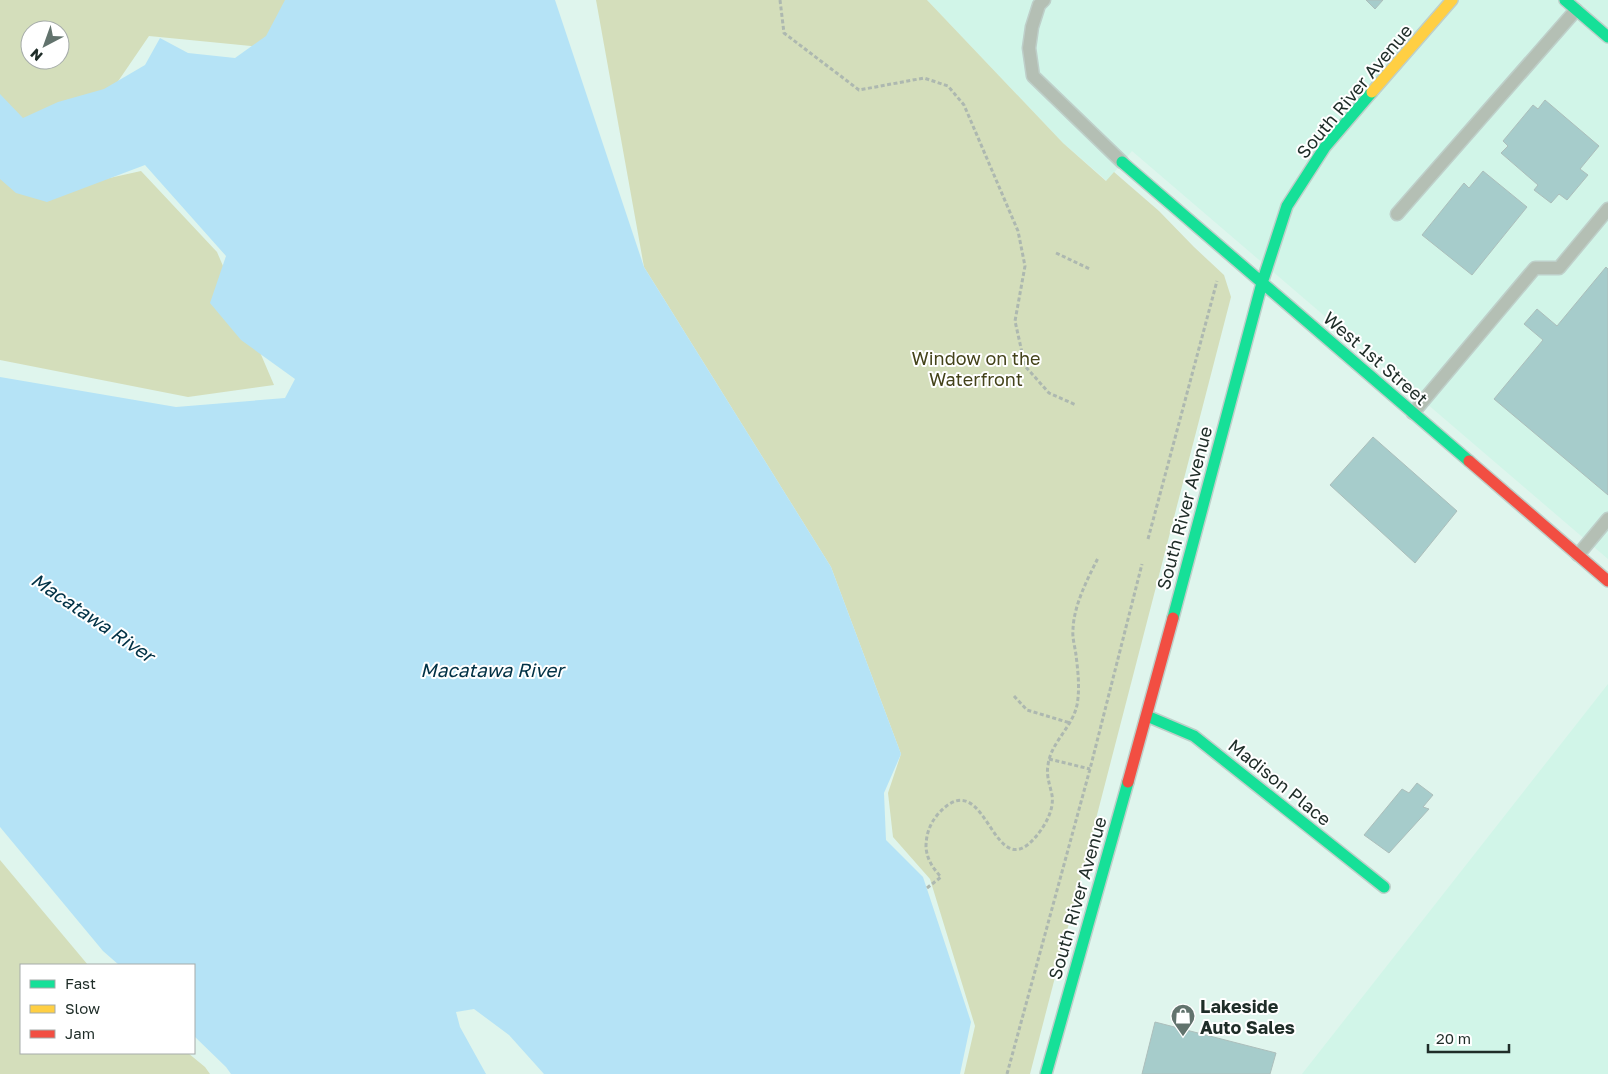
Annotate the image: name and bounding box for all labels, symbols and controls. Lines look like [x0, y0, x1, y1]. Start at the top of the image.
street label: South River Avenue [1291, 19, 1417, 163]
north arrow [20, 20, 70, 70]
text: N [27, 45, 46, 65]
street label: West 1st Street [1319, 307, 1433, 409]
park label: Window on the Waterfront [911, 347, 1041, 390]
street label: South River Avenue [1152, 424, 1216, 592]
water label: Macatawa River [27, 567, 161, 668]
water label: Macatawa River [420, 658, 566, 681]
street label: Madison Place [1224, 734, 1336, 830]
street label: South River Avenue [1043, 814, 1111, 982]
legend [20, 964, 195, 1054]
text: Fast [65, 974, 96, 992]
place label: Lakeside Auto Sales [1200, 995, 1295, 1038]
text: Slow [65, 999, 100, 1017]
shop icon: Lakeside Auto Sales [1170, 1003, 1196, 1037]
scale bar [1428, 1022, 1509, 1054]
text: Jam [65, 1024, 95, 1042]
text: 20 m [1436, 1029, 1471, 1047]

